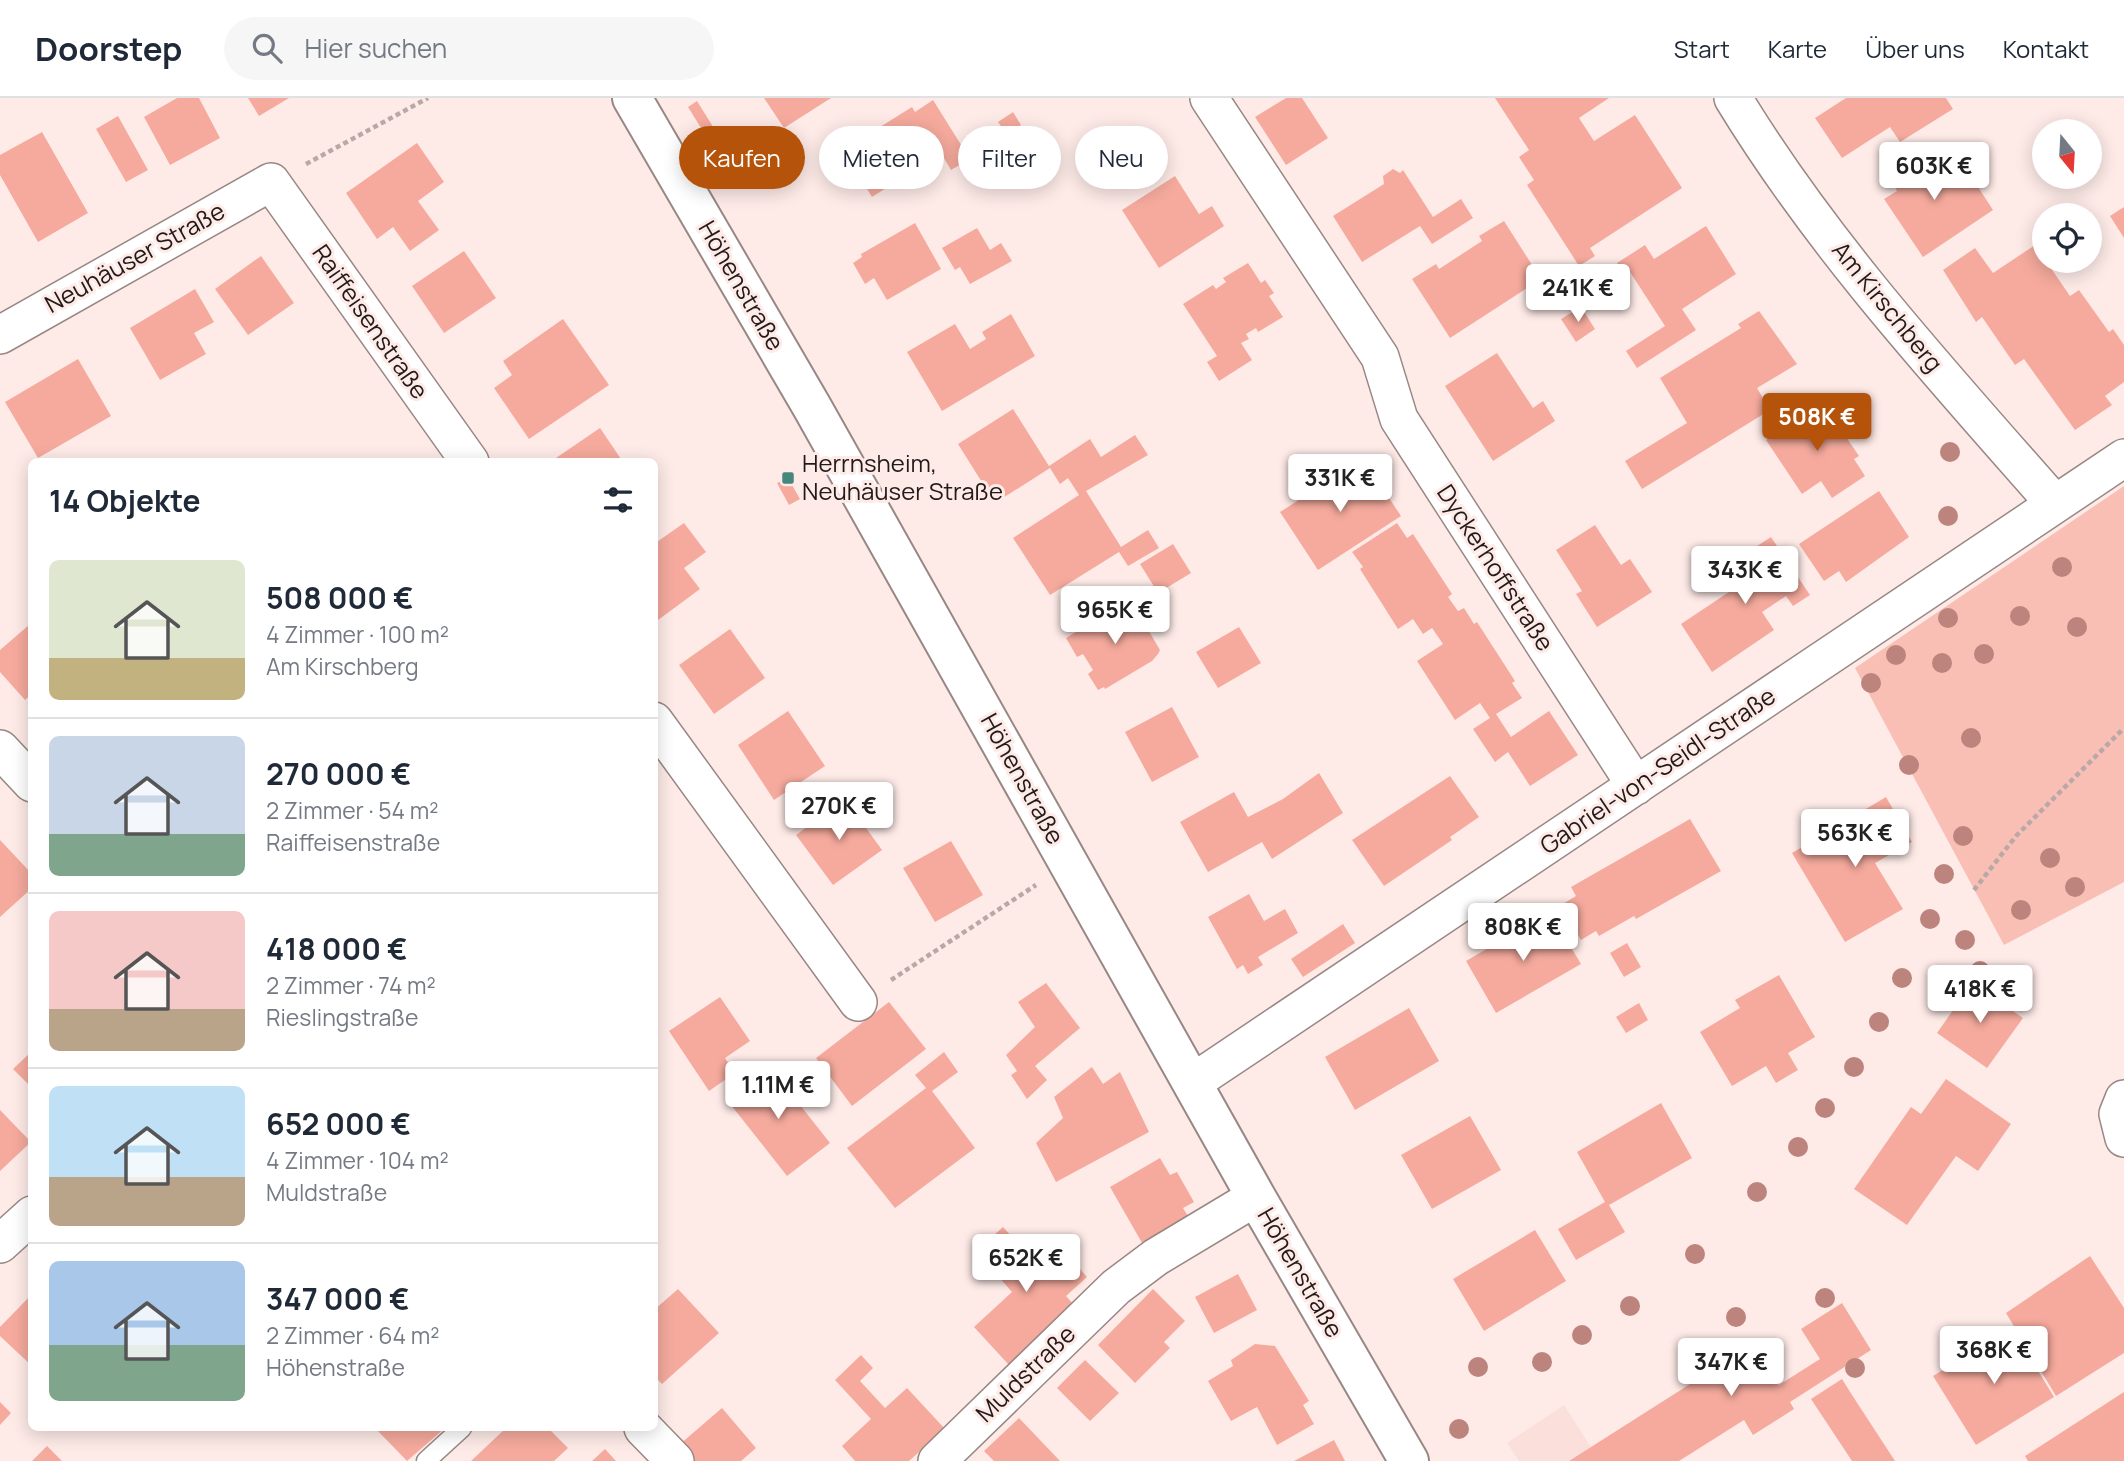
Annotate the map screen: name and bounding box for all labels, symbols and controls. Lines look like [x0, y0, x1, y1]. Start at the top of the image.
search box [224, 17, 714, 80]
text: Doorstep [35, 26, 182, 71]
icon: search [248, 29, 286, 67]
text: Hier suchen [304, 30, 447, 66]
text: Start [1674, 32, 1730, 65]
text: Karte [1768, 32, 1827, 65]
text: Über uns [1865, 32, 1965, 65]
text: Kontakt [2003, 32, 2089, 65]
north arrow [2032, 119, 2102, 189]
map controls [2032, 119, 2102, 273]
chip: Kaufen [679, 126, 805, 189]
chip: Mieten [819, 126, 944, 189]
chip: Filter [958, 126, 1061, 189]
chip: Neu [1075, 126, 1168, 189]
pin: 603K € [1877, 142, 1991, 202]
text: 603K € [1895, 149, 1973, 181]
street label: Neuhäuser Straße [38, 194, 230, 320]
button: locate [2032, 203, 2102, 273]
street label: Höhenstraße [692, 214, 793, 356]
street label: Am Kirschberg [1825, 234, 1951, 378]
street label: Raiffeisenstraße [306, 237, 437, 405]
pin: 241K € [1521, 264, 1635, 324]
text: 241K € [1542, 271, 1614, 303]
pin: 508K € [1760, 394, 1874, 453]
text: 508K € [1778, 400, 1856, 432]
place label: Herrnsheim, Neuhäuser Straße [802, 446, 1003, 507]
pin: 331K € [1283, 454, 1397, 514]
text: 331K € [1304, 461, 1376, 493]
marker: Herrnsheim, Neuhäuser Straße [780, 470, 796, 486]
street label: Dyckerhoffstraße [1430, 478, 1562, 657]
text: 14 Objekte [49, 480, 200, 521]
icon: filters [599, 481, 637, 519]
pin: 343K € [1688, 546, 1802, 606]
text: 343K € [1707, 553, 1783, 585]
text: 508 000 € [266, 577, 413, 618]
pin: 965K € [1058, 587, 1172, 646]
icon: home [105, 588, 189, 672]
text: 965K € [1077, 593, 1153, 625]
text: 4 Zimmer · 100 m² [266, 618, 449, 650]
text: Am Kirschberg [266, 650, 419, 682]
street label: Gabriel-von-Seidl-Straße [1533, 679, 1781, 861]
street label: Höhenstraße [974, 707, 1073, 850]
text: 270 000 € [266, 753, 411, 794]
icon: home [105, 764, 189, 848]
pin: 270K € [782, 782, 896, 842]
text: 270K € [801, 789, 877, 821]
text: 2 Zimmer · 54 m² [266, 794, 438, 826]
pin: 563K € [1798, 810, 1912, 869]
text: 563K € [1817, 816, 1893, 848]
text: Raiffeisenstraße [266, 826, 440, 858]
pin: 808K € [1466, 904, 1580, 963]
text: 808K € [1484, 910, 1562, 942]
text: 418 000 € [266, 928, 407, 969]
icon: home [105, 939, 189, 1023]
pin: 418K € [1923, 965, 2037, 1025]
text: 2 Zimmer · 74 m² [266, 969, 436, 1001]
text: 418K € [1944, 972, 2016, 1004]
text: Rieslingstraße [266, 1001, 419, 1033]
pin: 1.11M € [713, 1062, 843, 1121]
text: 1.11M € [741, 1068, 815, 1100]
text: 652 000 € [266, 1103, 411, 1144]
icon: home [105, 1114, 189, 1198]
text: 4 Zimmer · 104 m² [266, 1144, 449, 1176]
text: Muldstraße [266, 1176, 387, 1208]
street label: Höhenstraße [1251, 1201, 1352, 1343]
pin: 652K € [969, 1234, 1083, 1294]
text: 652K € [988, 1241, 1064, 1273]
text: 347 000 € [266, 1278, 409, 1319]
icon: home [105, 1289, 189, 1373]
street label: Muldstraße [968, 1317, 1082, 1429]
text: 2 Zimmer · 64 m² [266, 1319, 439, 1351]
pin: 368K € [1937, 1326, 2051, 1386]
text: 368K € [1956, 1333, 2032, 1365]
pin: 347K € [1674, 1338, 1788, 1398]
text: 347K € [1694, 1345, 1768, 1377]
text: Höhenstraße [266, 1351, 405, 1383]

